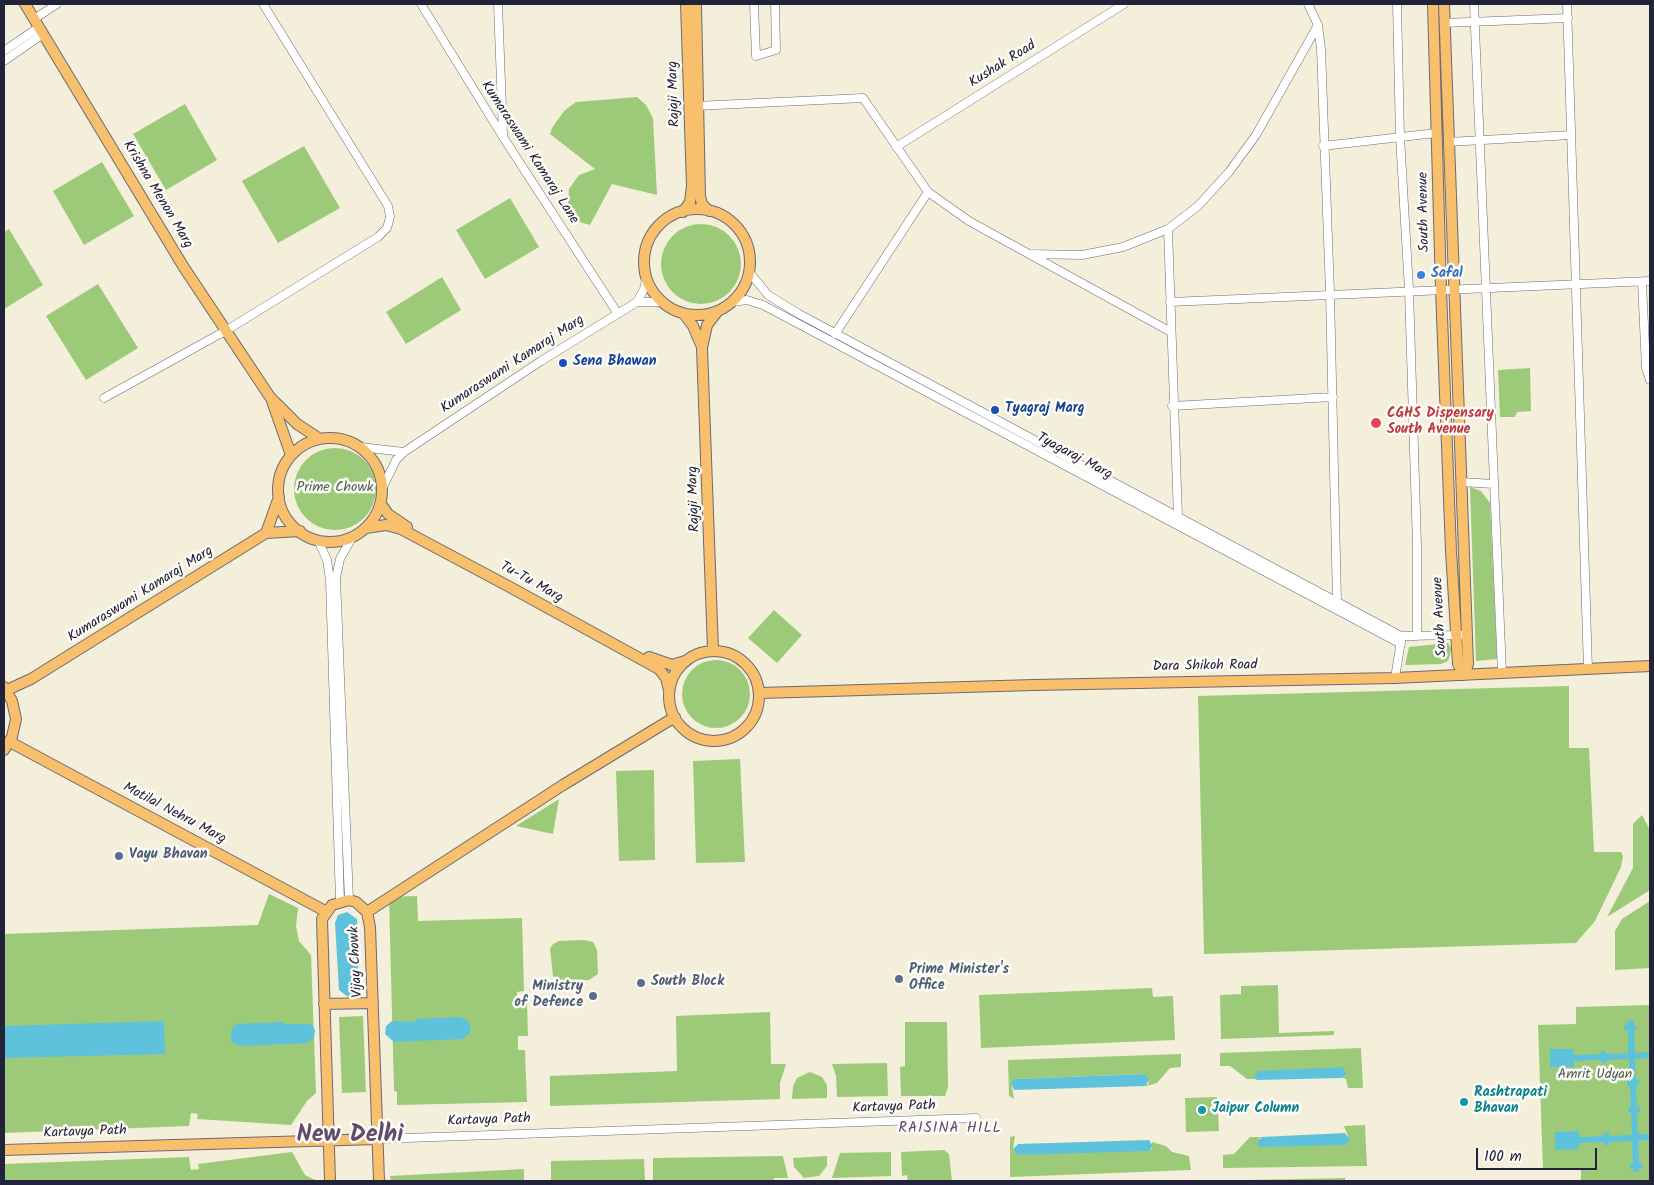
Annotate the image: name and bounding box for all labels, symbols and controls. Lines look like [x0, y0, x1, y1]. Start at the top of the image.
street label: Kushak Road [967, 38, 1039, 92]
street label: Rajaji Marg [665, 61, 685, 127]
street label: Kumaraswami Kamaraj Lane [477, 78, 581, 228]
street label: Krishna Menon Marg [118, 138, 196, 252]
street label: South Avenue [1416, 172, 1434, 252]
place label: Safal [1431, 267, 1463, 283]
marker: Safal [1415, 269, 1427, 281]
street label: Kumaraswami Kamaraj Marg [438, 312, 588, 418]
place label: Sena Bhawan [573, 355, 656, 371]
marker: Sena Bhawan [557, 357, 569, 369]
place label: Tyagraj Marg [1005, 402, 1085, 418]
marker: Tyagraj Marg [989, 404, 1001, 416]
place label: CGHS Dispensary South Avenue [1387, 407, 1494, 440]
marker: CGHS Dispensary South Avenue [1369, 416, 1383, 430]
street label: Tyagaraj Marg [1033, 430, 1115, 484]
street label: Rajaji Marg [685, 466, 705, 532]
park label: Prime Chowk [297, 481, 373, 497]
street label: Kumaraswami Kamaraj Marg [65, 543, 217, 647]
street label: Tu-Tu Marg [497, 559, 565, 607]
street label: South Avenue [1431, 576, 1451, 658]
street label: Dara Shikoh Road [1152, 658, 1258, 676]
street label: Motilal Nehru Marg [120, 780, 228, 848]
place label: Vayu Bhavan [129, 848, 208, 864]
marker: Vayu Bhavan [113, 850, 125, 862]
street label: Vijay Chowk [347, 926, 367, 998]
place label: Prime Minister's Office [909, 963, 1009, 996]
marker: Prime Minister's Office [893, 973, 905, 985]
place label: South Block [651, 975, 724, 991]
marker: South Block [635, 977, 647, 989]
place label: Ministry of Defence [515, 980, 583, 1012]
marker: Ministry of Defence [587, 990, 599, 1002]
park label: Amrit Udyan [1558, 1068, 1632, 1084]
place label: Rashtrapati Bhavan [1474, 1086, 1547, 1118]
marker: Rashtrapati Bhavan [1458, 1096, 1470, 1108]
street label: Kartavya Path [852, 1098, 936, 1118]
place label: Jaipur Column [1212, 1102, 1299, 1118]
marker: Jaipur Column [1196, 1104, 1208, 1116]
street label: Kartavya Path [447, 1111, 531, 1131]
district label: RAISINA HILL [897, 1120, 1003, 1138]
street label: Kartavya Path [43, 1123, 127, 1143]
district label: New Delhi [297, 1123, 403, 1151]
scale bar [1479, 1138, 1600, 1170]
text: 100 m [1484, 1145, 1522, 1169]

